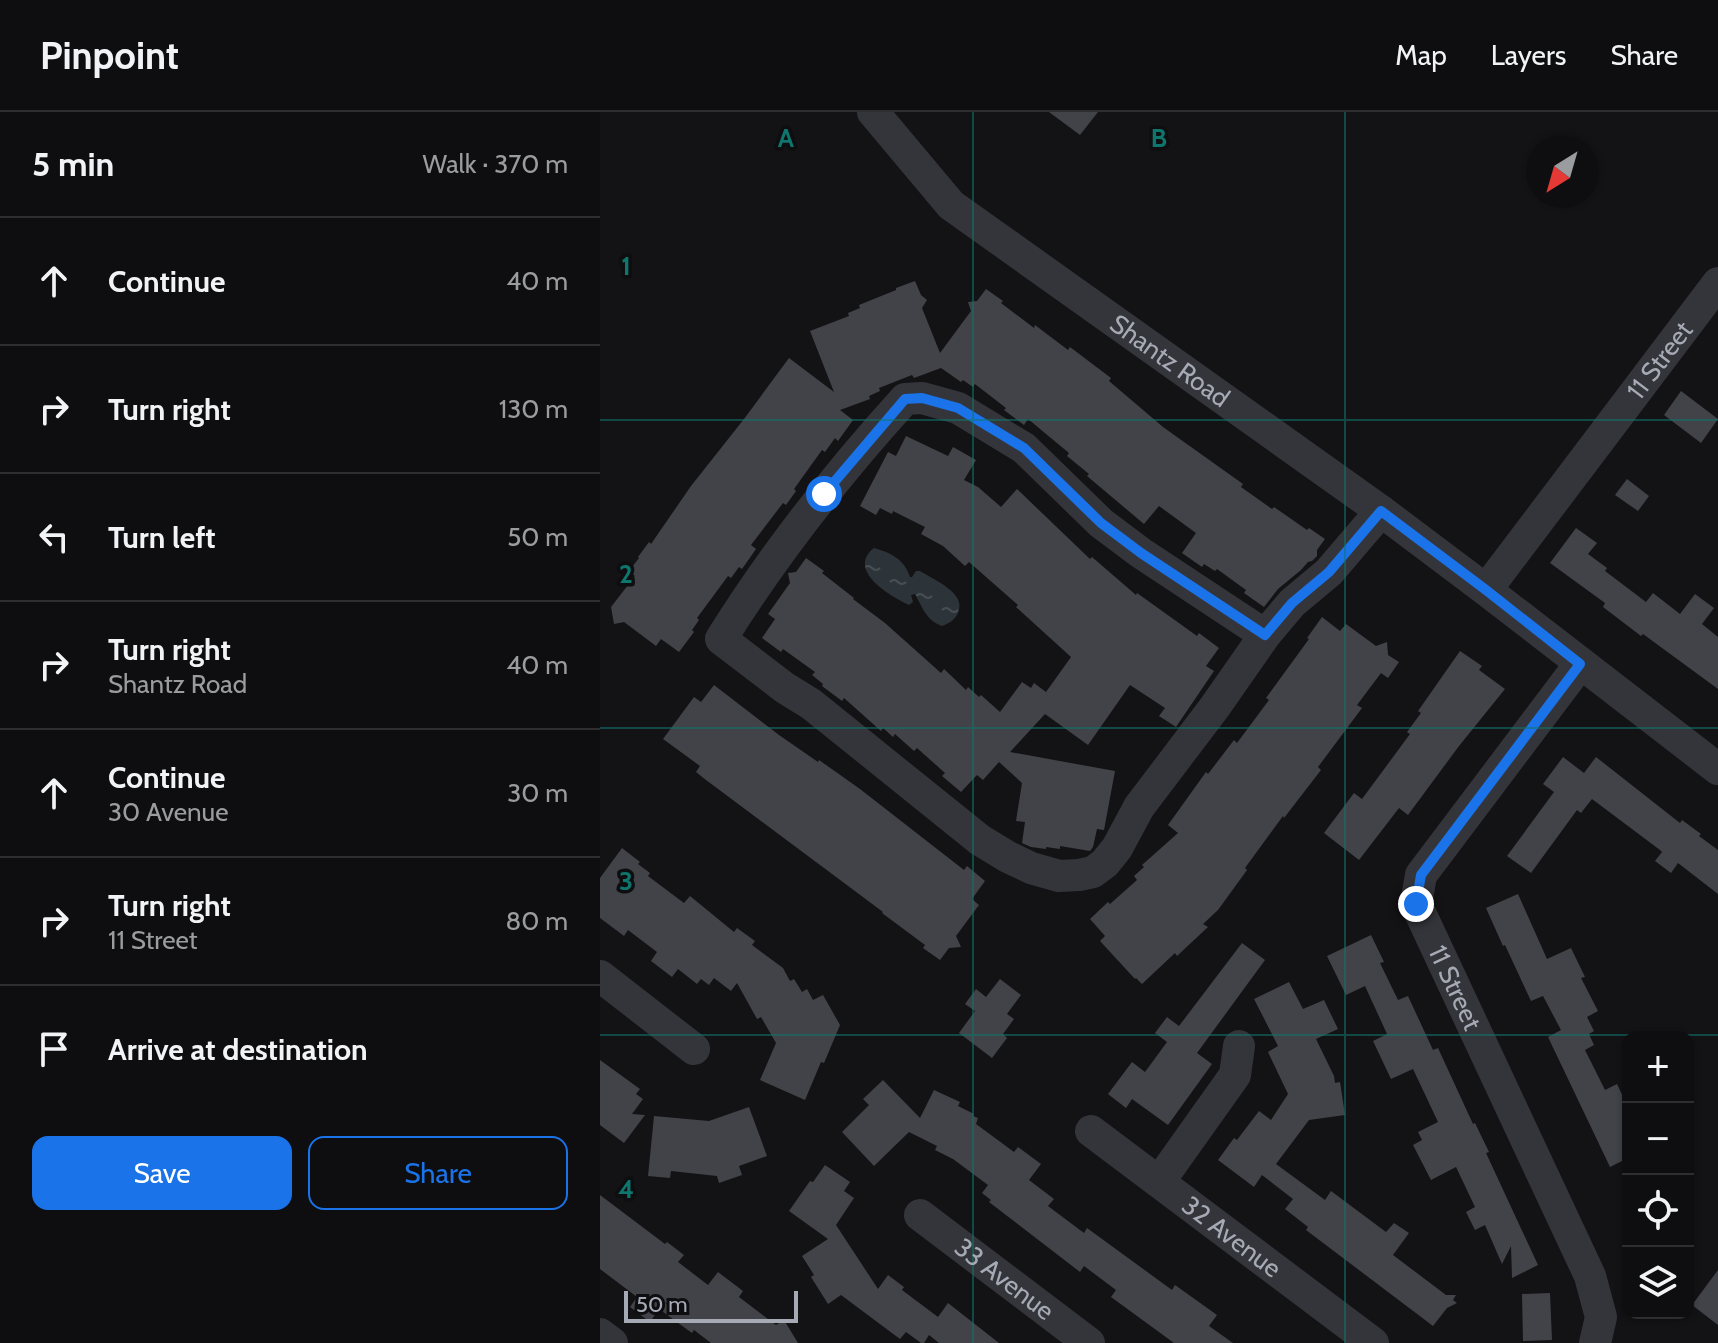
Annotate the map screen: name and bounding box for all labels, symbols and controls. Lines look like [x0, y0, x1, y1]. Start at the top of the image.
text: Pinpoint [40, 32, 179, 79]
text: Map [1395, 38, 1447, 72]
text: Layers [1491, 38, 1566, 72]
text: Share [1610, 38, 1678, 72]
text: A [778, 122, 795, 154]
text: B [1151, 122, 1167, 154]
north arrow [1526, 136, 1598, 208]
text: 5 min [32, 143, 114, 185]
text: Walk · 370 m [423, 148, 568, 180]
text: 1 [621, 250, 631, 282]
icon: ahead [32, 259, 76, 303]
text: Continue [108, 263, 225, 300]
text: 40 m [506, 265, 568, 297]
street label: Shantz Road [1104, 307, 1236, 414]
street label: 11 Street [1620, 315, 1700, 406]
icon: right [32, 387, 76, 431]
text: Turn right [108, 391, 231, 428]
text: 130 m [499, 393, 568, 425]
route start [806, 476, 842, 512]
icon: left [32, 515, 76, 559]
text: Turn left [108, 519, 216, 556]
text: 50 m [507, 521, 568, 553]
text: 2 [619, 558, 633, 590]
text: Turn right [108, 631, 231, 668]
icon: right [32, 643, 76, 687]
text: 40 m [506, 649, 568, 681]
text: Shantz Road [108, 668, 247, 700]
text: Continue [108, 759, 225, 796]
icon: ahead [32, 771, 76, 815]
text: 30 m [507, 777, 568, 809]
text: 30 Avenue [108, 796, 229, 828]
text: 3 [619, 865, 633, 897]
route end [1398, 886, 1434, 922]
text: Turn right [108, 887, 231, 924]
icon: right [32, 899, 76, 943]
text: 80 m [505, 905, 568, 937]
text: 11 Street [108, 924, 198, 956]
street label: 11 Street [1422, 940, 1489, 1035]
icon: arrive [32, 1027, 76, 1071]
text: Arrive at destination [108, 1031, 368, 1068]
map controls [1622, 1031, 1694, 1319]
button: + [1622, 1031, 1694, 1103]
button: − [1622, 1103, 1694, 1175]
button: Save [32, 1136, 292, 1210]
button: Share [308, 1136, 568, 1210]
text: 4 [618, 1173, 634, 1205]
button: locate [1622, 1175, 1694, 1247]
street label: 32 Avenue [1176, 1189, 1288, 1284]
street label: 33 Avenue [948, 1231, 1061, 1327]
button: layers [1622, 1247, 1694, 1319]
scale bar [624, 1287, 798, 1323]
text: 50 m [636, 1291, 688, 1318]

